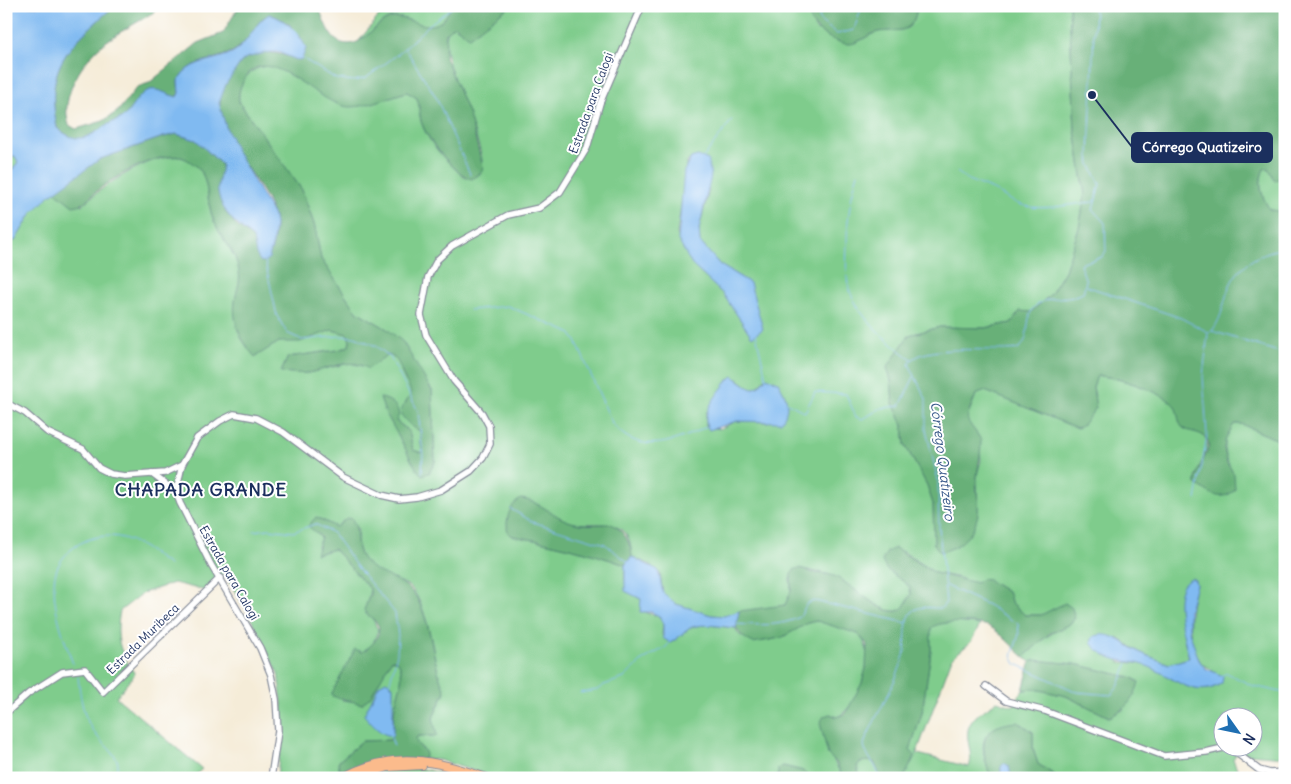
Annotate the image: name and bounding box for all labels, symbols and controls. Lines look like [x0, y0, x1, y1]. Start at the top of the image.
street label: Estrada para Calogi [565, 50, 616, 155]
callout: Córrego Quatizeiro [1132, 133, 1272, 162]
text: Córrego Quatizeiro [1142, 138, 1262, 156]
water label: Córrego Quatizeiro [927, 401, 959, 523]
district label: CHAPADA GRANDE [115, 478, 287, 501]
street label: Estrada para Calogi [196, 523, 263, 623]
street label: Estrada Muribeca [103, 600, 182, 677]
north arrow [1214, 706, 1264, 756]
text: N [1239, 730, 1259, 748]

